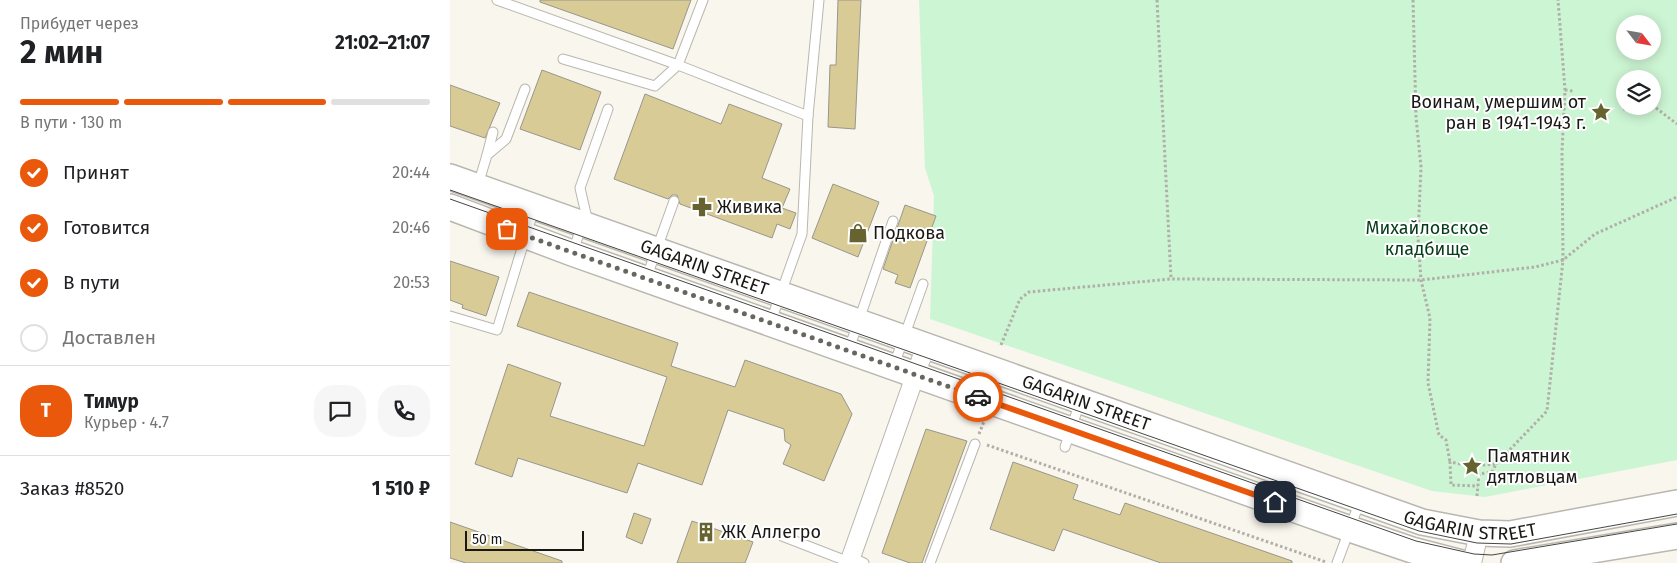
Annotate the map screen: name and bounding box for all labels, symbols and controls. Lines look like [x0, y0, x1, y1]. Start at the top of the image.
text: Прибудет через [20, 14, 139, 33]
north arrow [1616, 15, 1661, 60]
map controls [1616, 15, 1661, 115]
text: 21:02–21:07 [335, 31, 430, 54]
text: 2 мин [20, 33, 103, 71]
button: layers [1616, 70, 1661, 115]
place label: Воинам, умершим от ран в 1941-1943 г. [1411, 91, 1587, 134]
place icon: Воинам, умершим от ран в 1941-1943 г. [1590, 101, 1612, 123]
text: В пути · 130 m [20, 113, 122, 132]
icon: check [20, 159, 48, 187]
text: Принят [63, 161, 129, 184]
text: 20:44 [392, 163, 430, 182]
pharmacy icon: Живика [691, 196, 713, 218]
place label: Живика [717, 196, 782, 218]
pin [486, 208, 528, 250]
icon: check [20, 214, 48, 242]
icon: bag [493, 215, 521, 243]
text: Готовится [63, 216, 150, 239]
park label: Михайловское кладбище [1366, 217, 1488, 260]
text: 20:46 [392, 218, 430, 237]
shop icon: Подкова [847, 222, 869, 244]
place label: Подкова [873, 222, 945, 244]
street label: GAGARIN STREET [637, 234, 772, 300]
icon: check [20, 269, 48, 297]
text: В пути [63, 271, 120, 294]
text: 20:53 [393, 273, 430, 292]
text: Доставлен [63, 326, 156, 349]
street label: GAGARIN STREET [1019, 370, 1154, 436]
courier [953, 372, 1003, 422]
icon: car [964, 383, 992, 411]
button: chat [314, 385, 366, 437]
button: phone [378, 385, 430, 437]
text: Тимур [84, 390, 139, 413]
text: Т [41, 399, 51, 422]
text: Курьер · 4.7 [84, 413, 169, 432]
place label: Памятник дятловцам [1487, 445, 1578, 488]
place icon: Памятник дятловцам [1461, 455, 1483, 477]
text: Заказ #8520 [20, 477, 124, 500]
text: 1 510 ₽ [372, 477, 430, 500]
pin [1254, 481, 1296, 523]
icon: home [1261, 488, 1289, 516]
street label: GAGARIN STREET [1401, 505, 1539, 545]
building icon: ЖК Аллегро [695, 521, 717, 543]
place label: ЖК Аллегро [721, 521, 821, 543]
scale bar [465, 528, 584, 551]
text: 50 m [472, 531, 503, 548]

